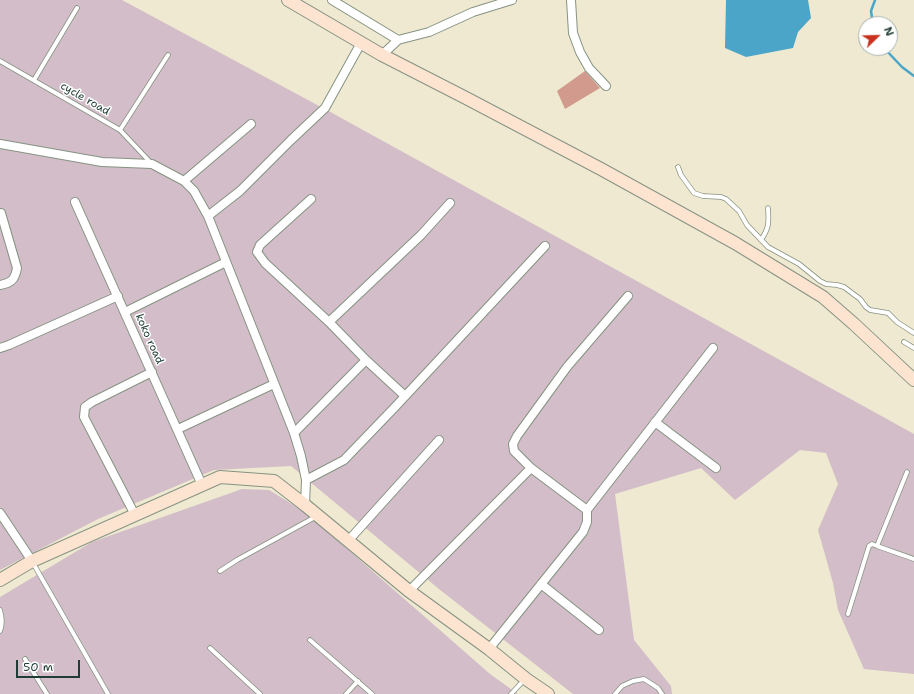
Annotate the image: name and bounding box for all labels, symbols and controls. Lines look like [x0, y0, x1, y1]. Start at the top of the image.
north arrow [858, 16, 898, 56]
text: N [880, 25, 897, 38]
street label: cycle road [58, 80, 112, 118]
street label: koko road [132, 312, 166, 366]
scale bar [18, 652, 82, 678]
text: 50 m [23, 659, 53, 675]

